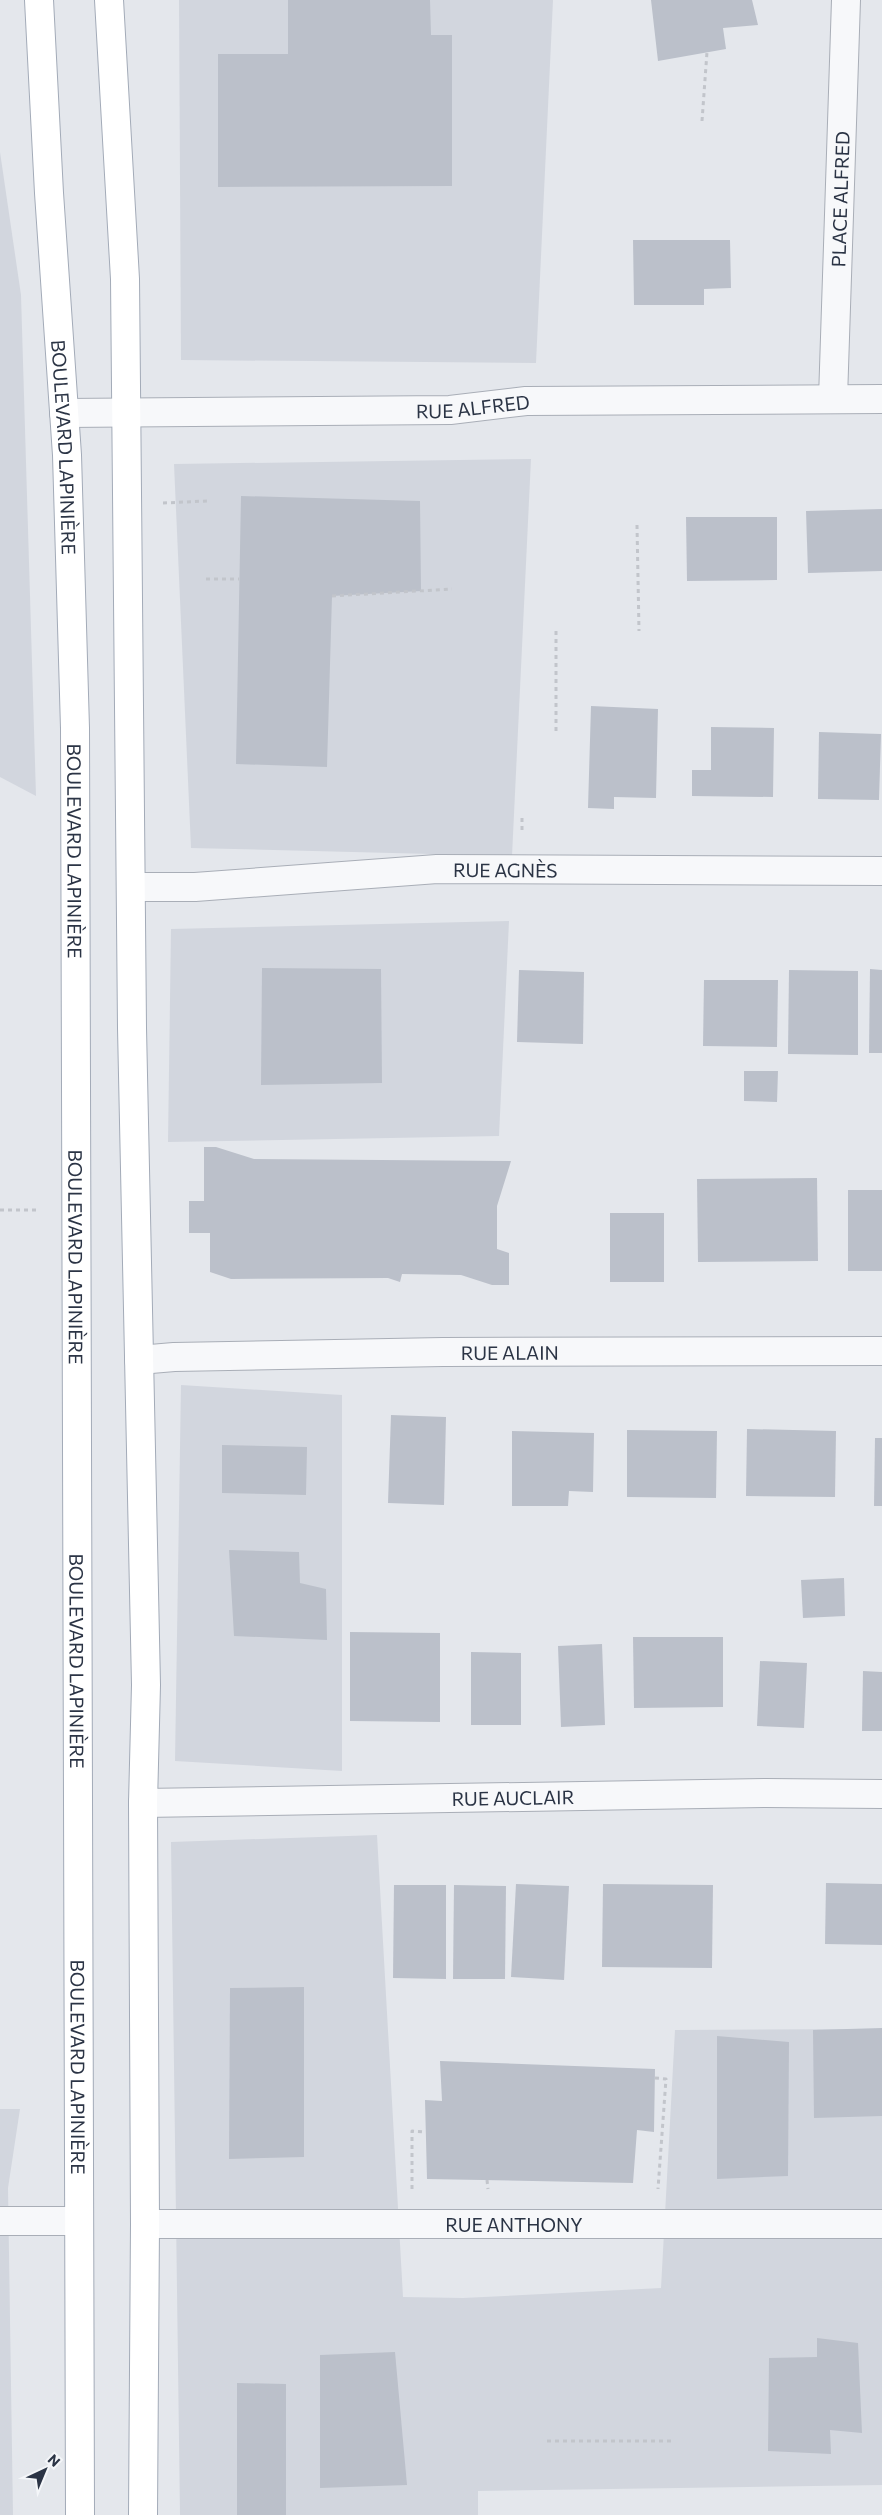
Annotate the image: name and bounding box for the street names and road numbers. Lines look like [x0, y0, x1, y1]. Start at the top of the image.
street label: PLACE ALFRED [826, 131, 853, 268]
street label: BOULEVARD LAPINIÈRE [48, 339, 81, 555]
street label: RUE ALFRED [416, 389, 531, 422]
street label: BOULEVARD LAPINIÈRE [64, 743, 87, 959]
street label: RUE AGNÈS [453, 858, 558, 881]
street label: BOULEVARD LAPINIÈRE [65, 1149, 88, 1365]
street label: RUE ALAIN [461, 1340, 559, 1363]
street label: BOULEVARD LAPINIÈRE [66, 1553, 89, 1769]
street label: RUE AUCLAIR [451, 1785, 575, 1810]
street label: BOULEVARD LAPINIÈRE [67, 1959, 91, 2175]
street label: RUE ANTHONY [445, 2213, 583, 2236]

